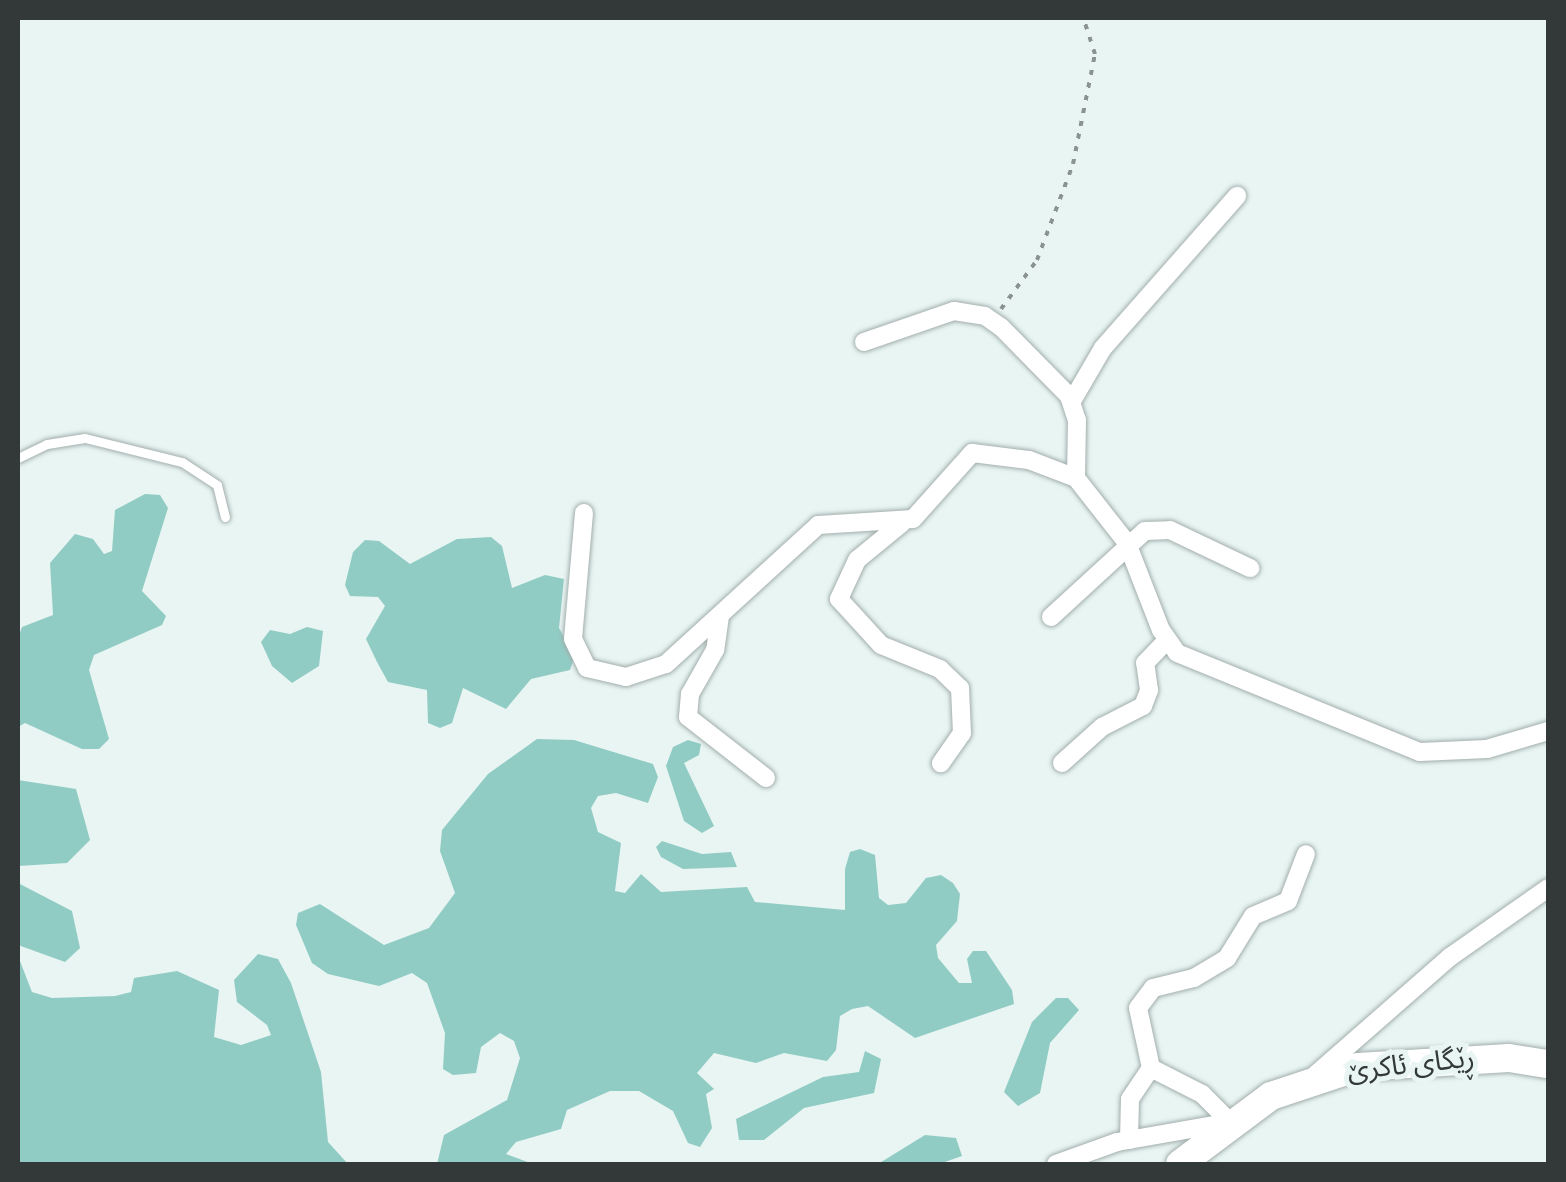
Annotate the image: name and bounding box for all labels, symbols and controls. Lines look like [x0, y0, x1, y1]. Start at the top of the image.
street label: ڕێگای ئاکرێ [1346, 1043, 1476, 1089]

